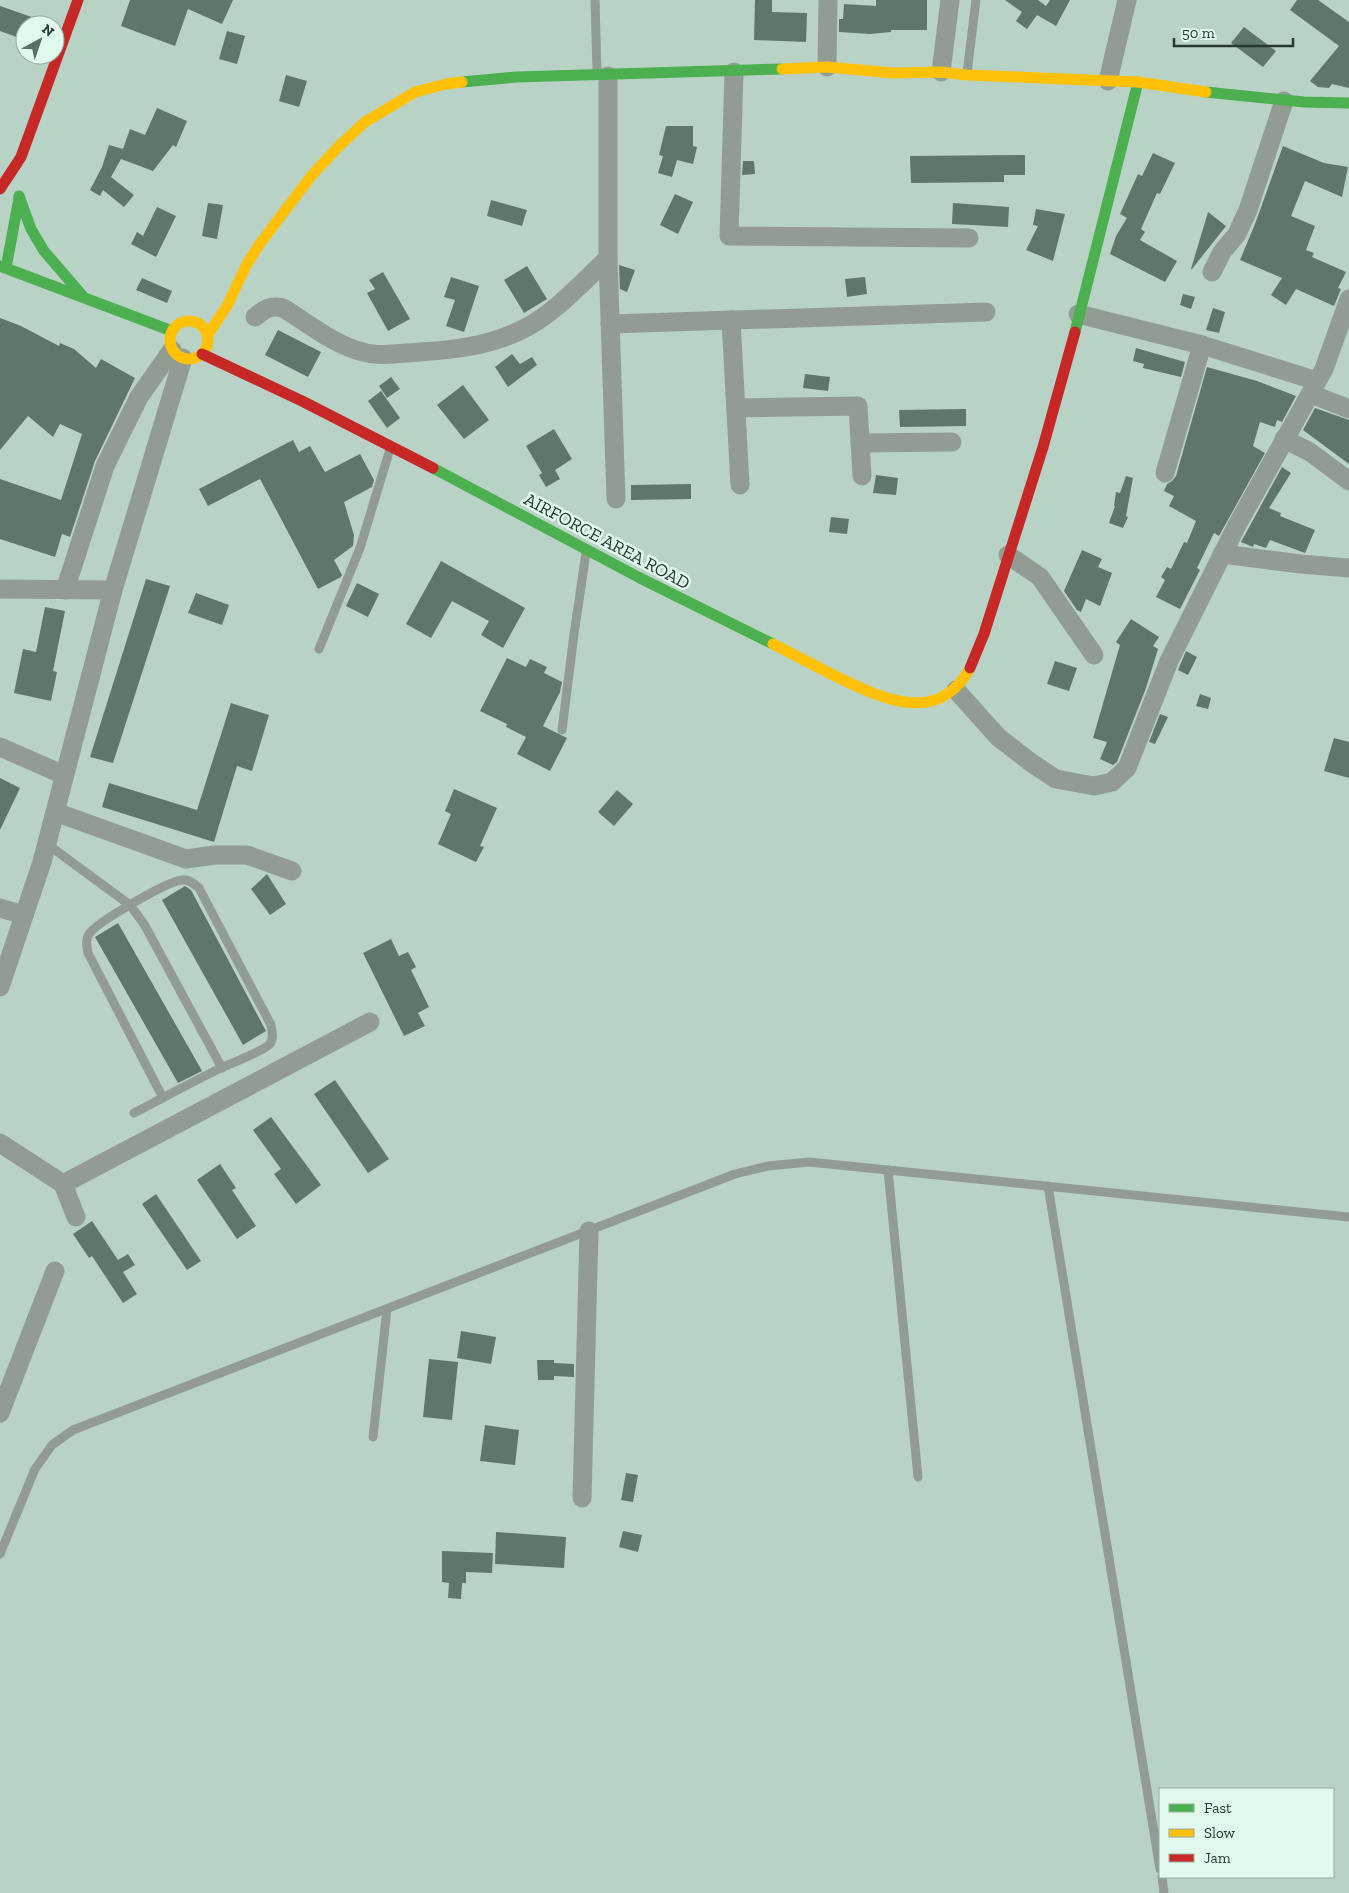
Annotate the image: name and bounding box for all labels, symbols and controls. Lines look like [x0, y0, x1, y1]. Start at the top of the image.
north arrow [15, 15, 65, 65]
scale bar [1174, 15, 1293, 47]
text: N [38, 20, 58, 41]
text: 50 m [1182, 24, 1215, 42]
street label: AIRFORCE AREA ROAD [520, 488, 694, 594]
legend [1159, 1788, 1334, 1878]
text: Fast [1204, 1799, 1232, 1817]
text: Slow [1204, 1824, 1236, 1842]
text: Jam [1204, 1849, 1231, 1867]

